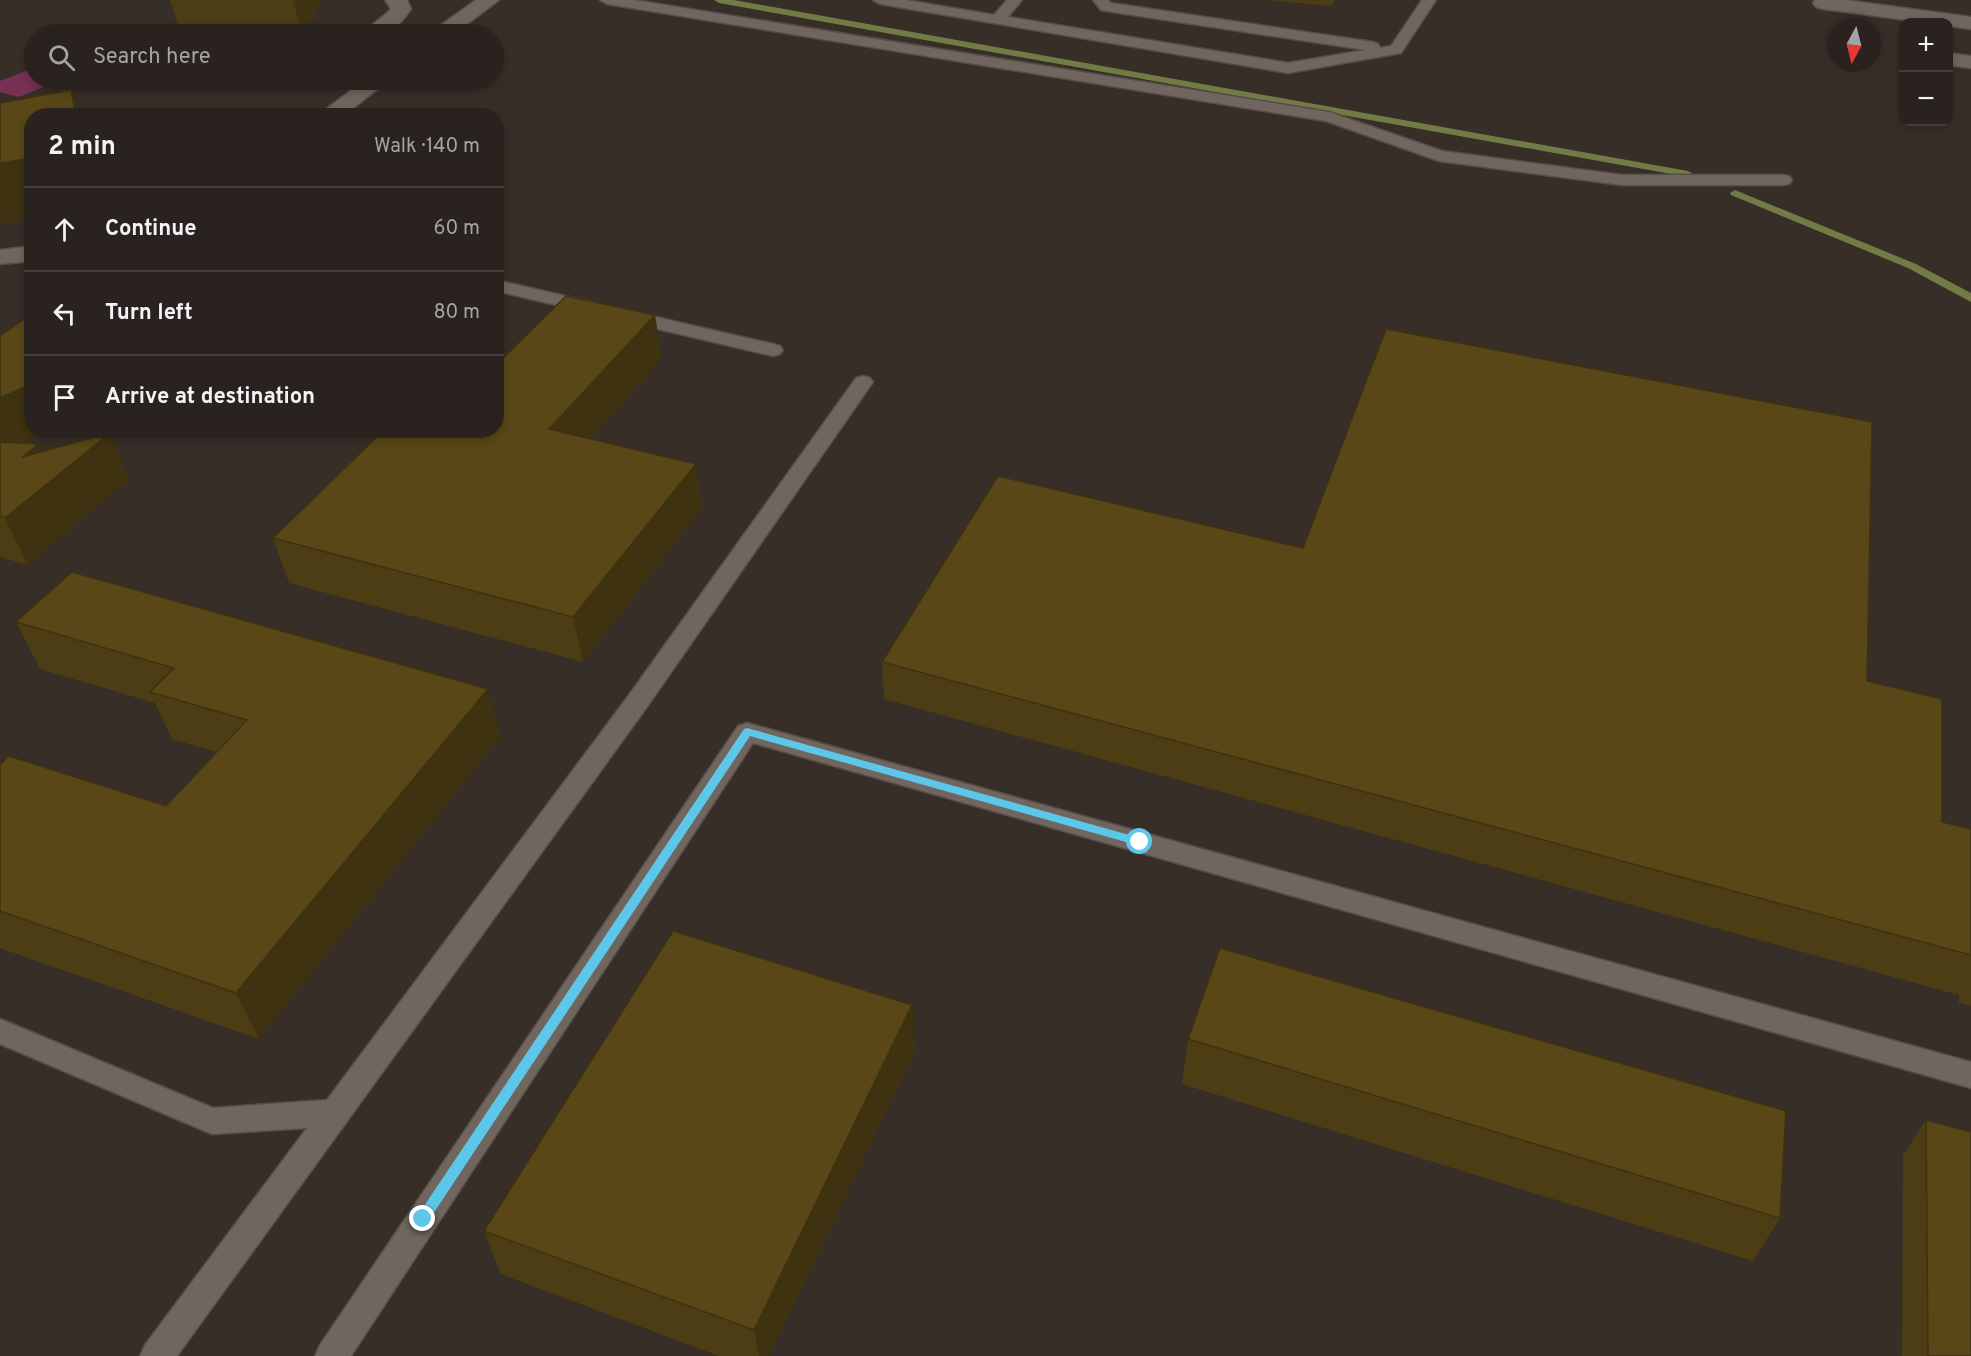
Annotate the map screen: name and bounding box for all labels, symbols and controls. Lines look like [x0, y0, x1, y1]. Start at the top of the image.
north arrow [1827, 18, 1881, 72]
map controls [1899, 18, 1953, 126]
button: + [1899, 18, 1953, 72]
search box [24, 24, 504, 90]
icon: search [45, 41, 78, 74]
text: Search here [93, 44, 211, 71]
button: − [1899, 72, 1953, 126]
text: 2 min [48, 131, 116, 164]
text: Walk · 140 m [374, 134, 480, 160]
icon: ahead [48, 213, 81, 246]
text: Continue [105, 216, 196, 243]
text: 60 m [434, 216, 480, 242]
icon: left [48, 297, 81, 330]
text: Turn left [105, 300, 193, 327]
text: 80 m [434, 300, 480, 326]
icon: arrive [48, 381, 81, 414]
text: Arrive at destination [105, 384, 315, 411]
route start [1126, 828, 1152, 854]
route end [409, 1205, 435, 1231]

